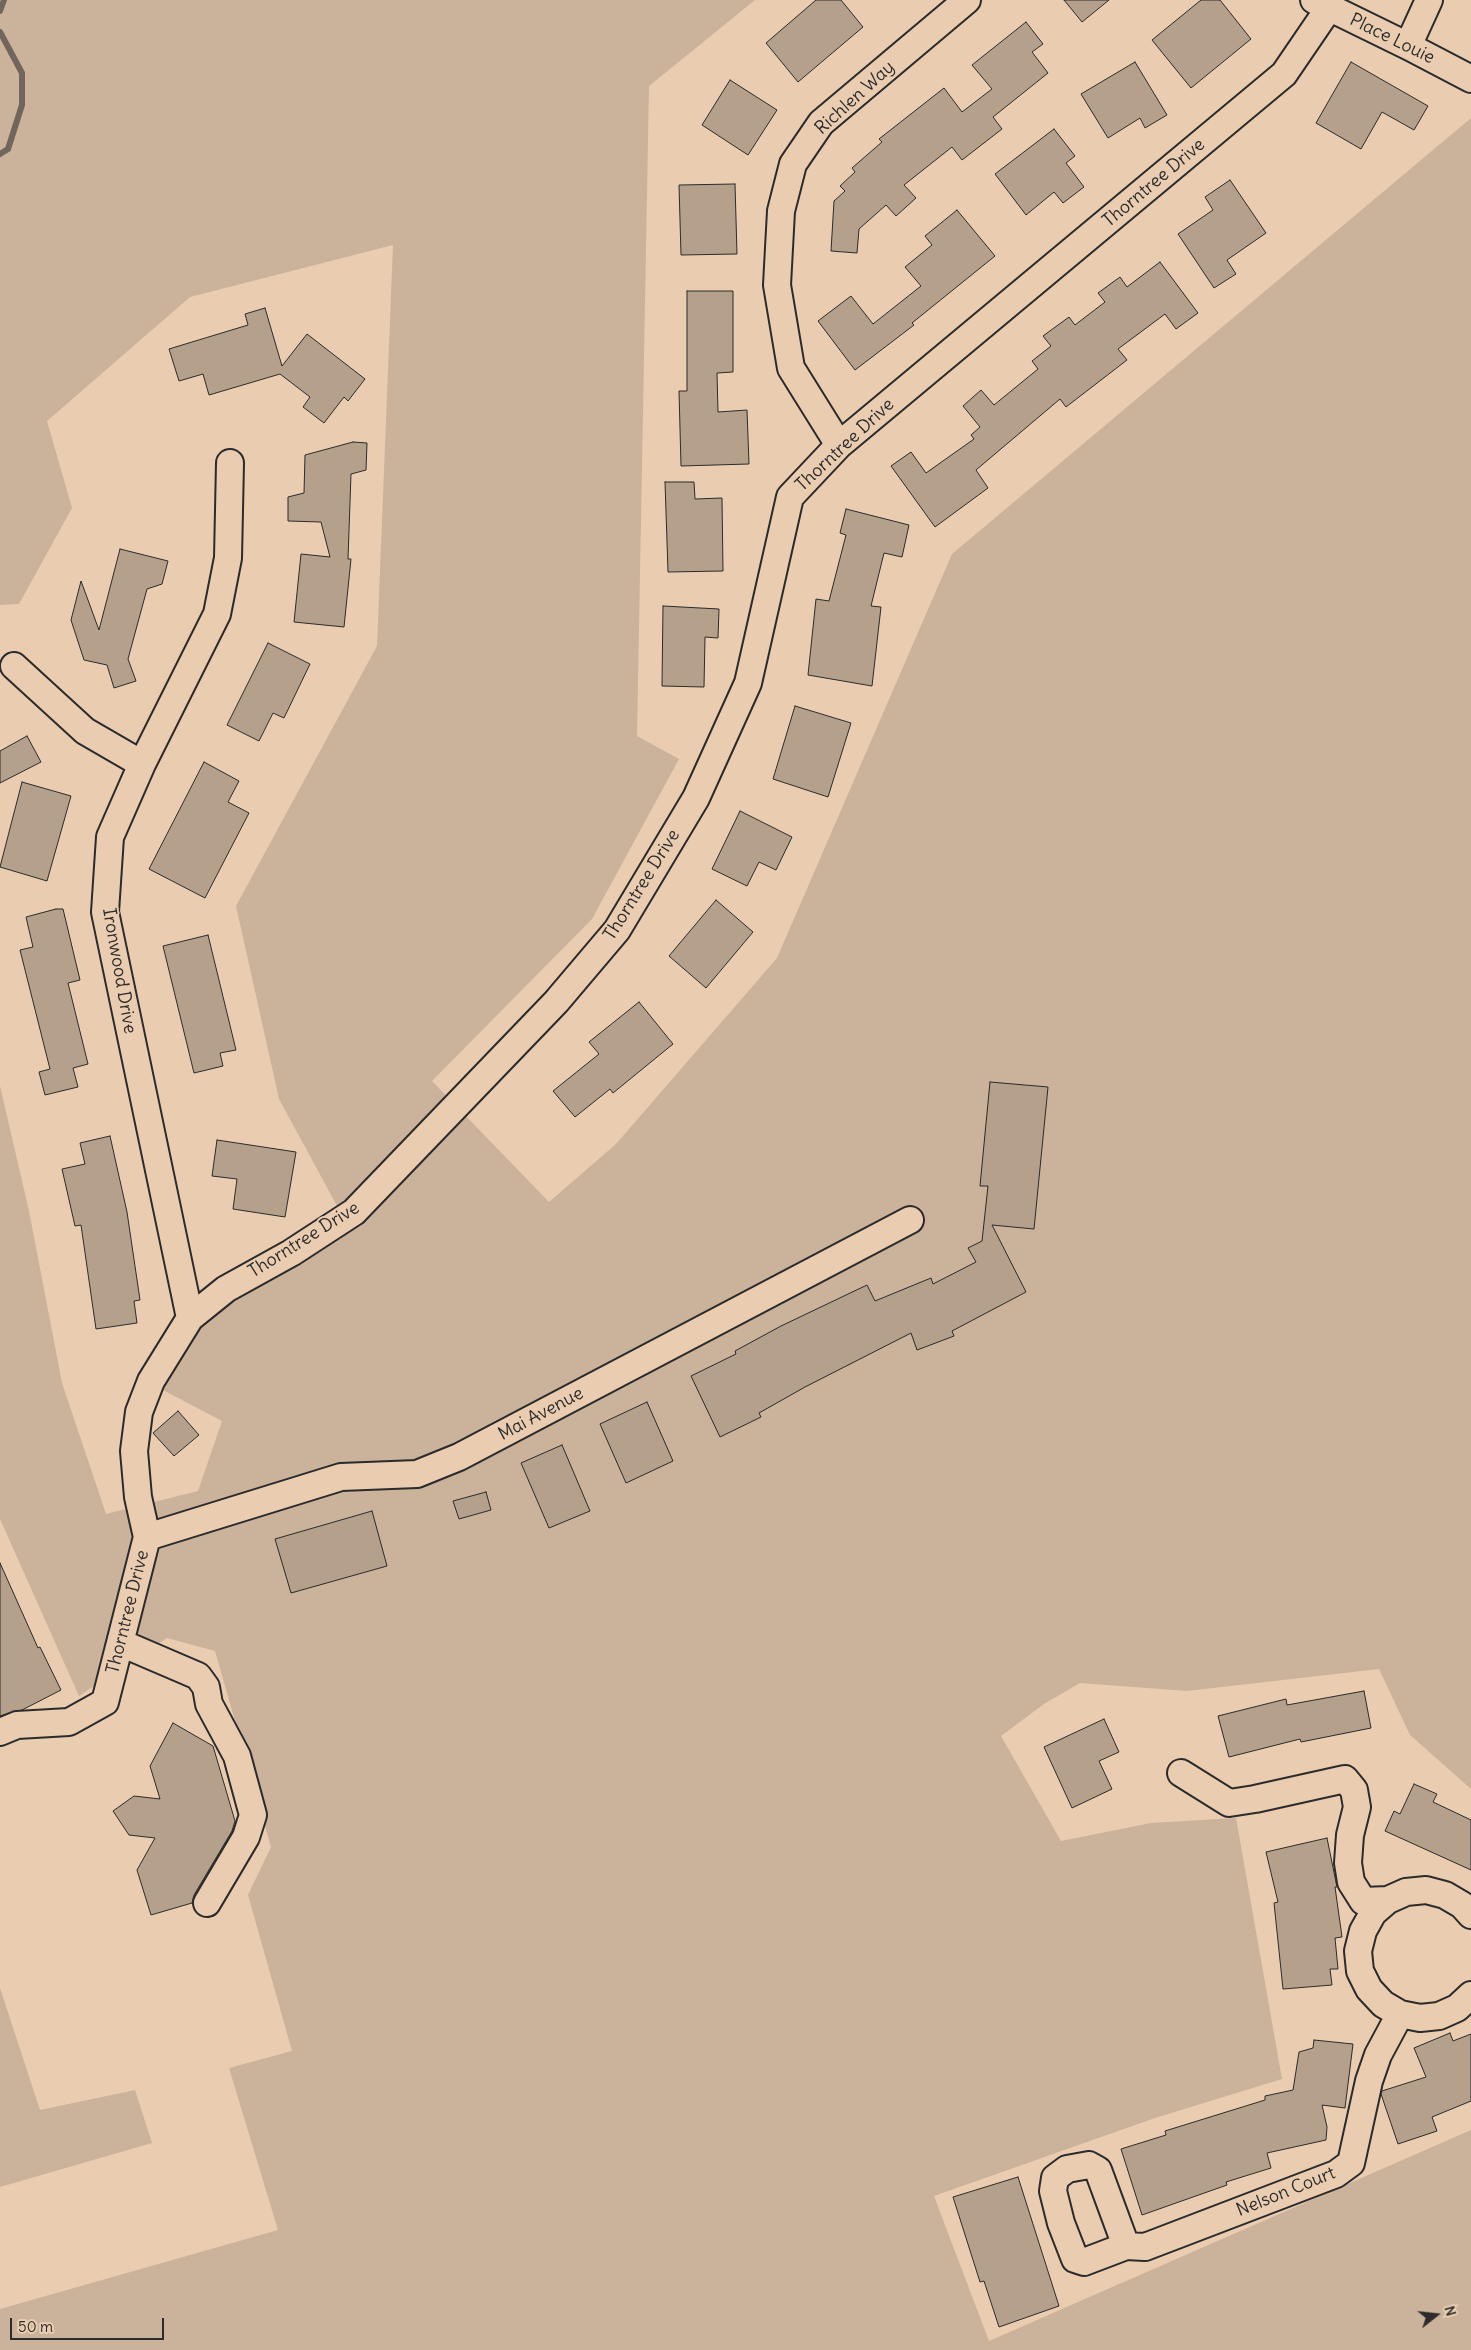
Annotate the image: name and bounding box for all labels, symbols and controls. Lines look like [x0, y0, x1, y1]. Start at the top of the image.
street label: Place Louie [1346, 9, 1438, 69]
street label: Richlen Way [811, 57, 899, 139]
street label: Thorntree Drive [1099, 134, 1209, 232]
street label: Thorntree Drive [791, 394, 899, 496]
street label: Thorntree Drive [599, 826, 685, 944]
street label: Ironwood Drive [97, 907, 141, 1035]
street label: Thorntree Drive [245, 1197, 363, 1283]
street label: Mai Avenue [495, 1383, 587, 1445]
street label: Thorntree Drive [102, 1548, 154, 1676]
street label: Nelson Court [1233, 2162, 1339, 2222]
north arrow [1411, 2290, 1461, 2340]
text: N [1440, 2304, 1460, 2318]
scale bar [12, 2308, 166, 2340]
text: 50 m [18, 2317, 53, 2336]

